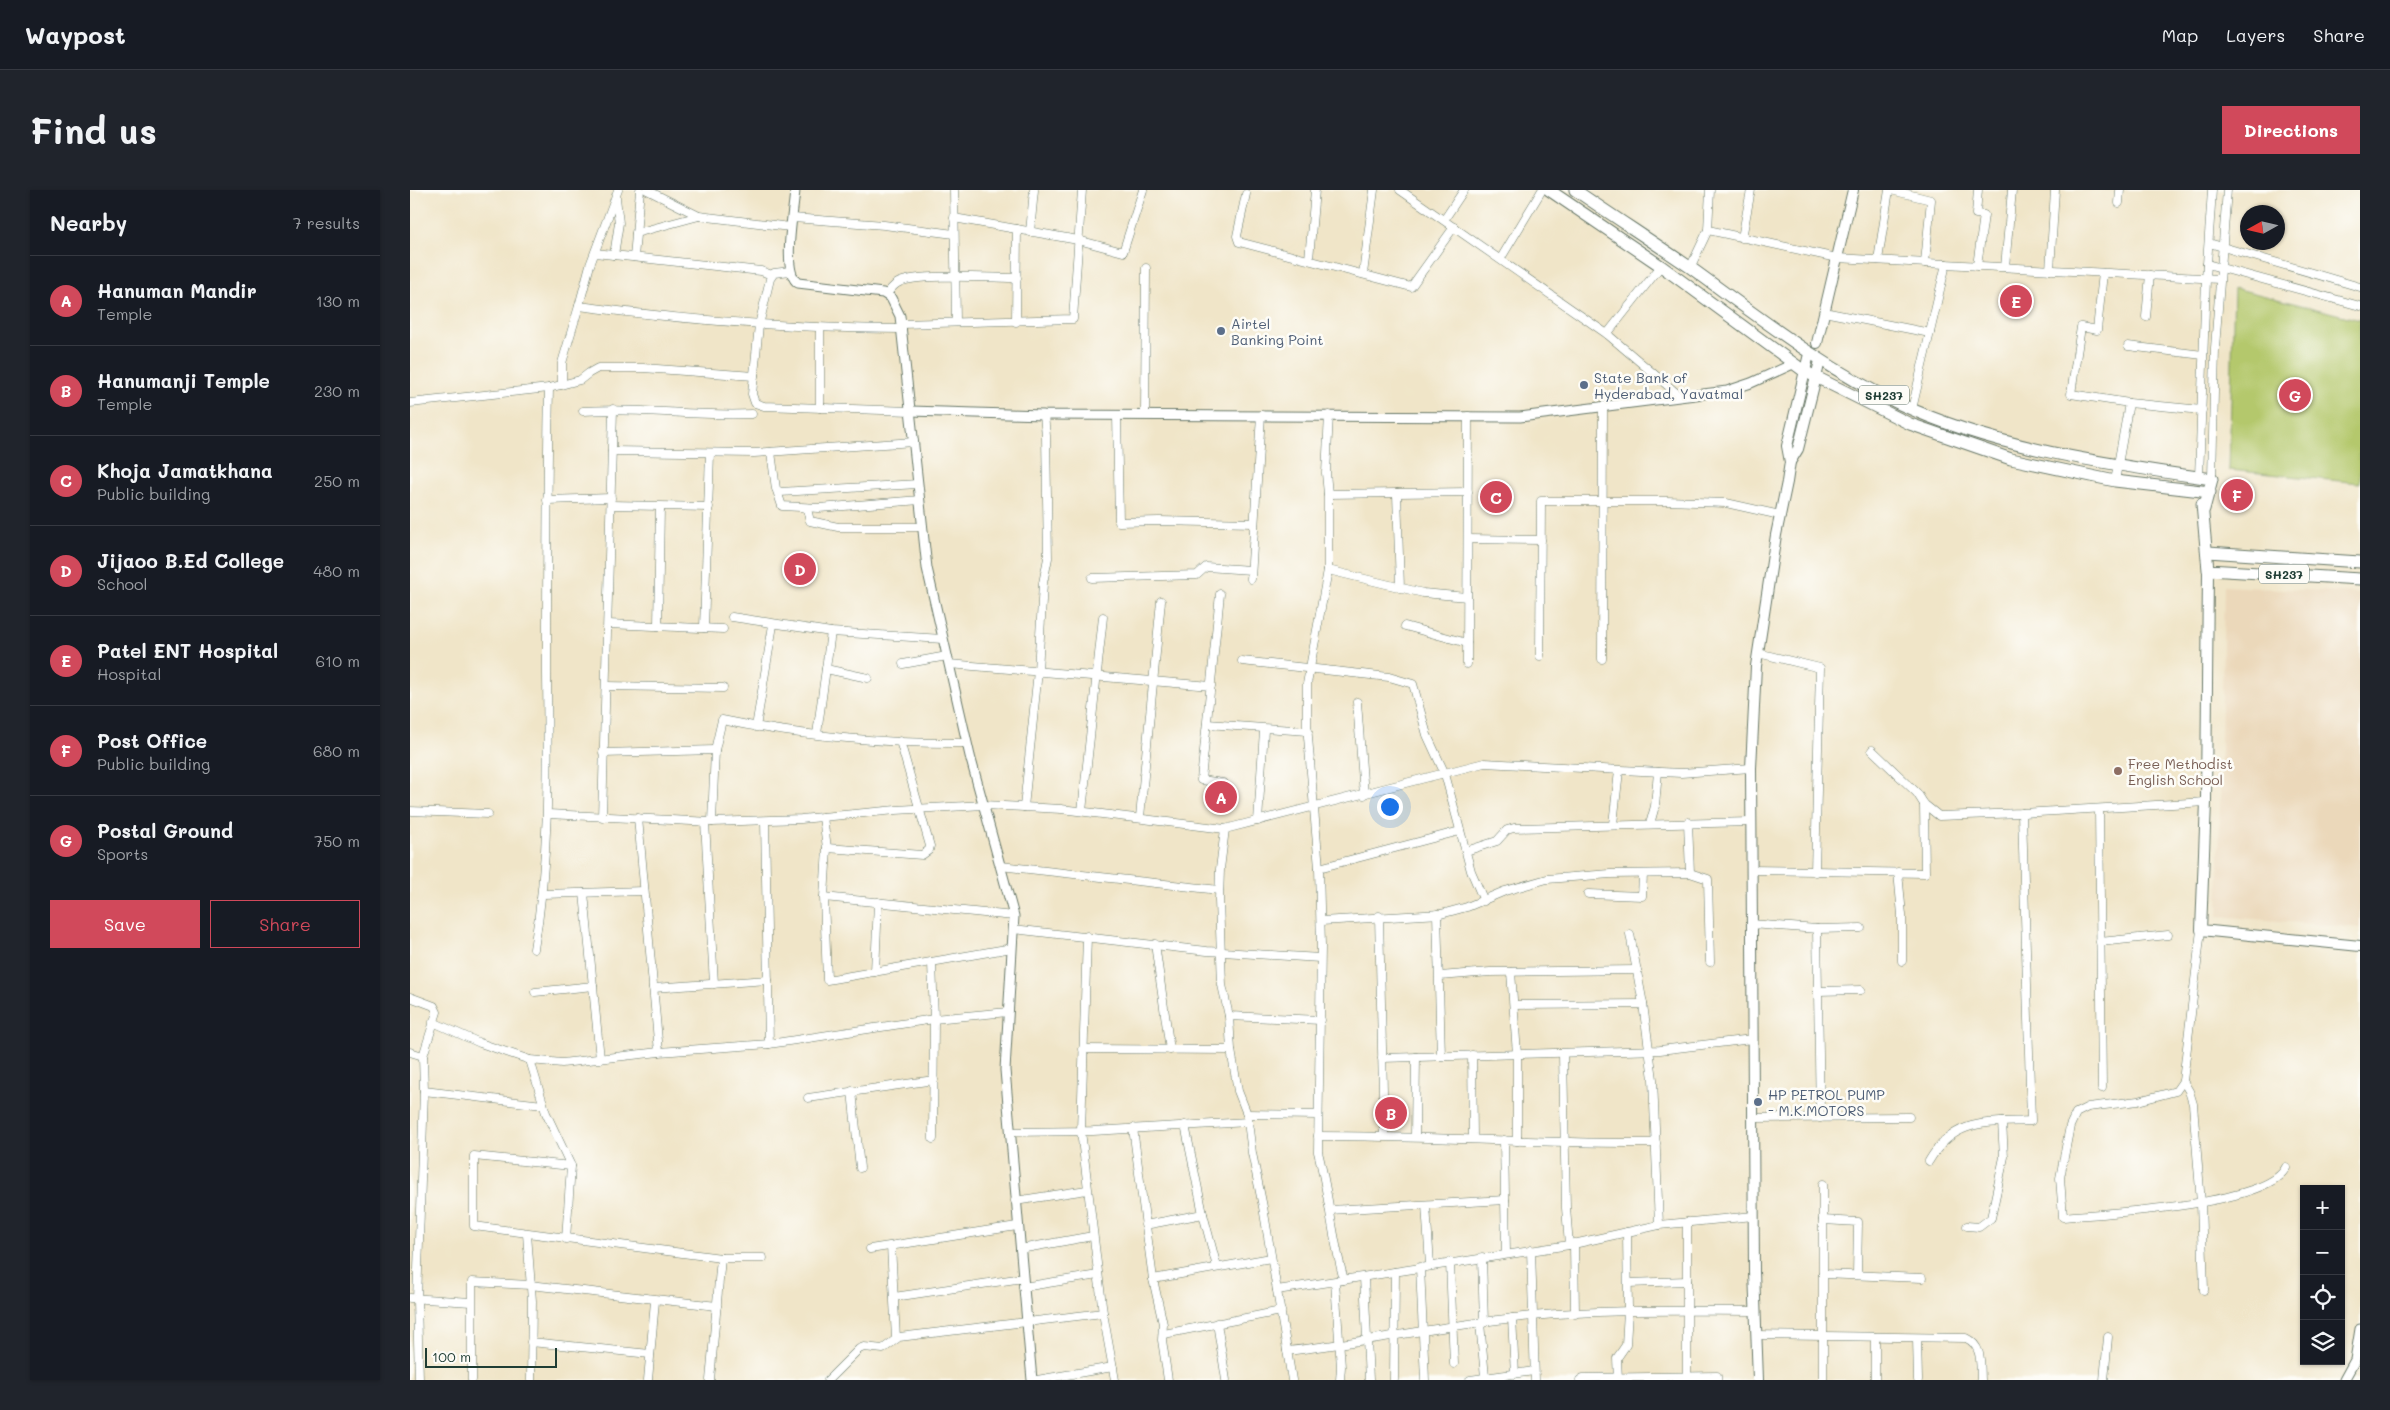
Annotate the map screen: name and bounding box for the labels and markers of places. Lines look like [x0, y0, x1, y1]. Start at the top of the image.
pin: E [2000, 282, 2032, 320]
place label: Airtel Banking Point [1231, 314, 1323, 349]
marker: Airtel Banking Point [1215, 325, 1227, 337]
place label: State Bank of Hyderabad, Yavatmal [1594, 368, 1743, 403]
pin: G [2279, 376, 2311, 414]
marker: State Bank of Hyderabad, Yavatmal [1578, 379, 1590, 391]
pin: F [2221, 476, 2253, 514]
pin: C [1480, 478, 1512, 516]
pin: D [784, 550, 816, 588]
place label: Free Methodist English School [2128, 754, 2233, 789]
marker: Free Methodist English School [2112, 765, 2124, 777]
pin: A [1205, 778, 1237, 816]
place label: HP PETROL PUMP - M.K.MOTORS [1768, 1085, 1885, 1120]
pin: B [1375, 1094, 1407, 1132]
marker: HP PETROL PUMP - M.K.MOTORS [1752, 1096, 1764, 1108]

